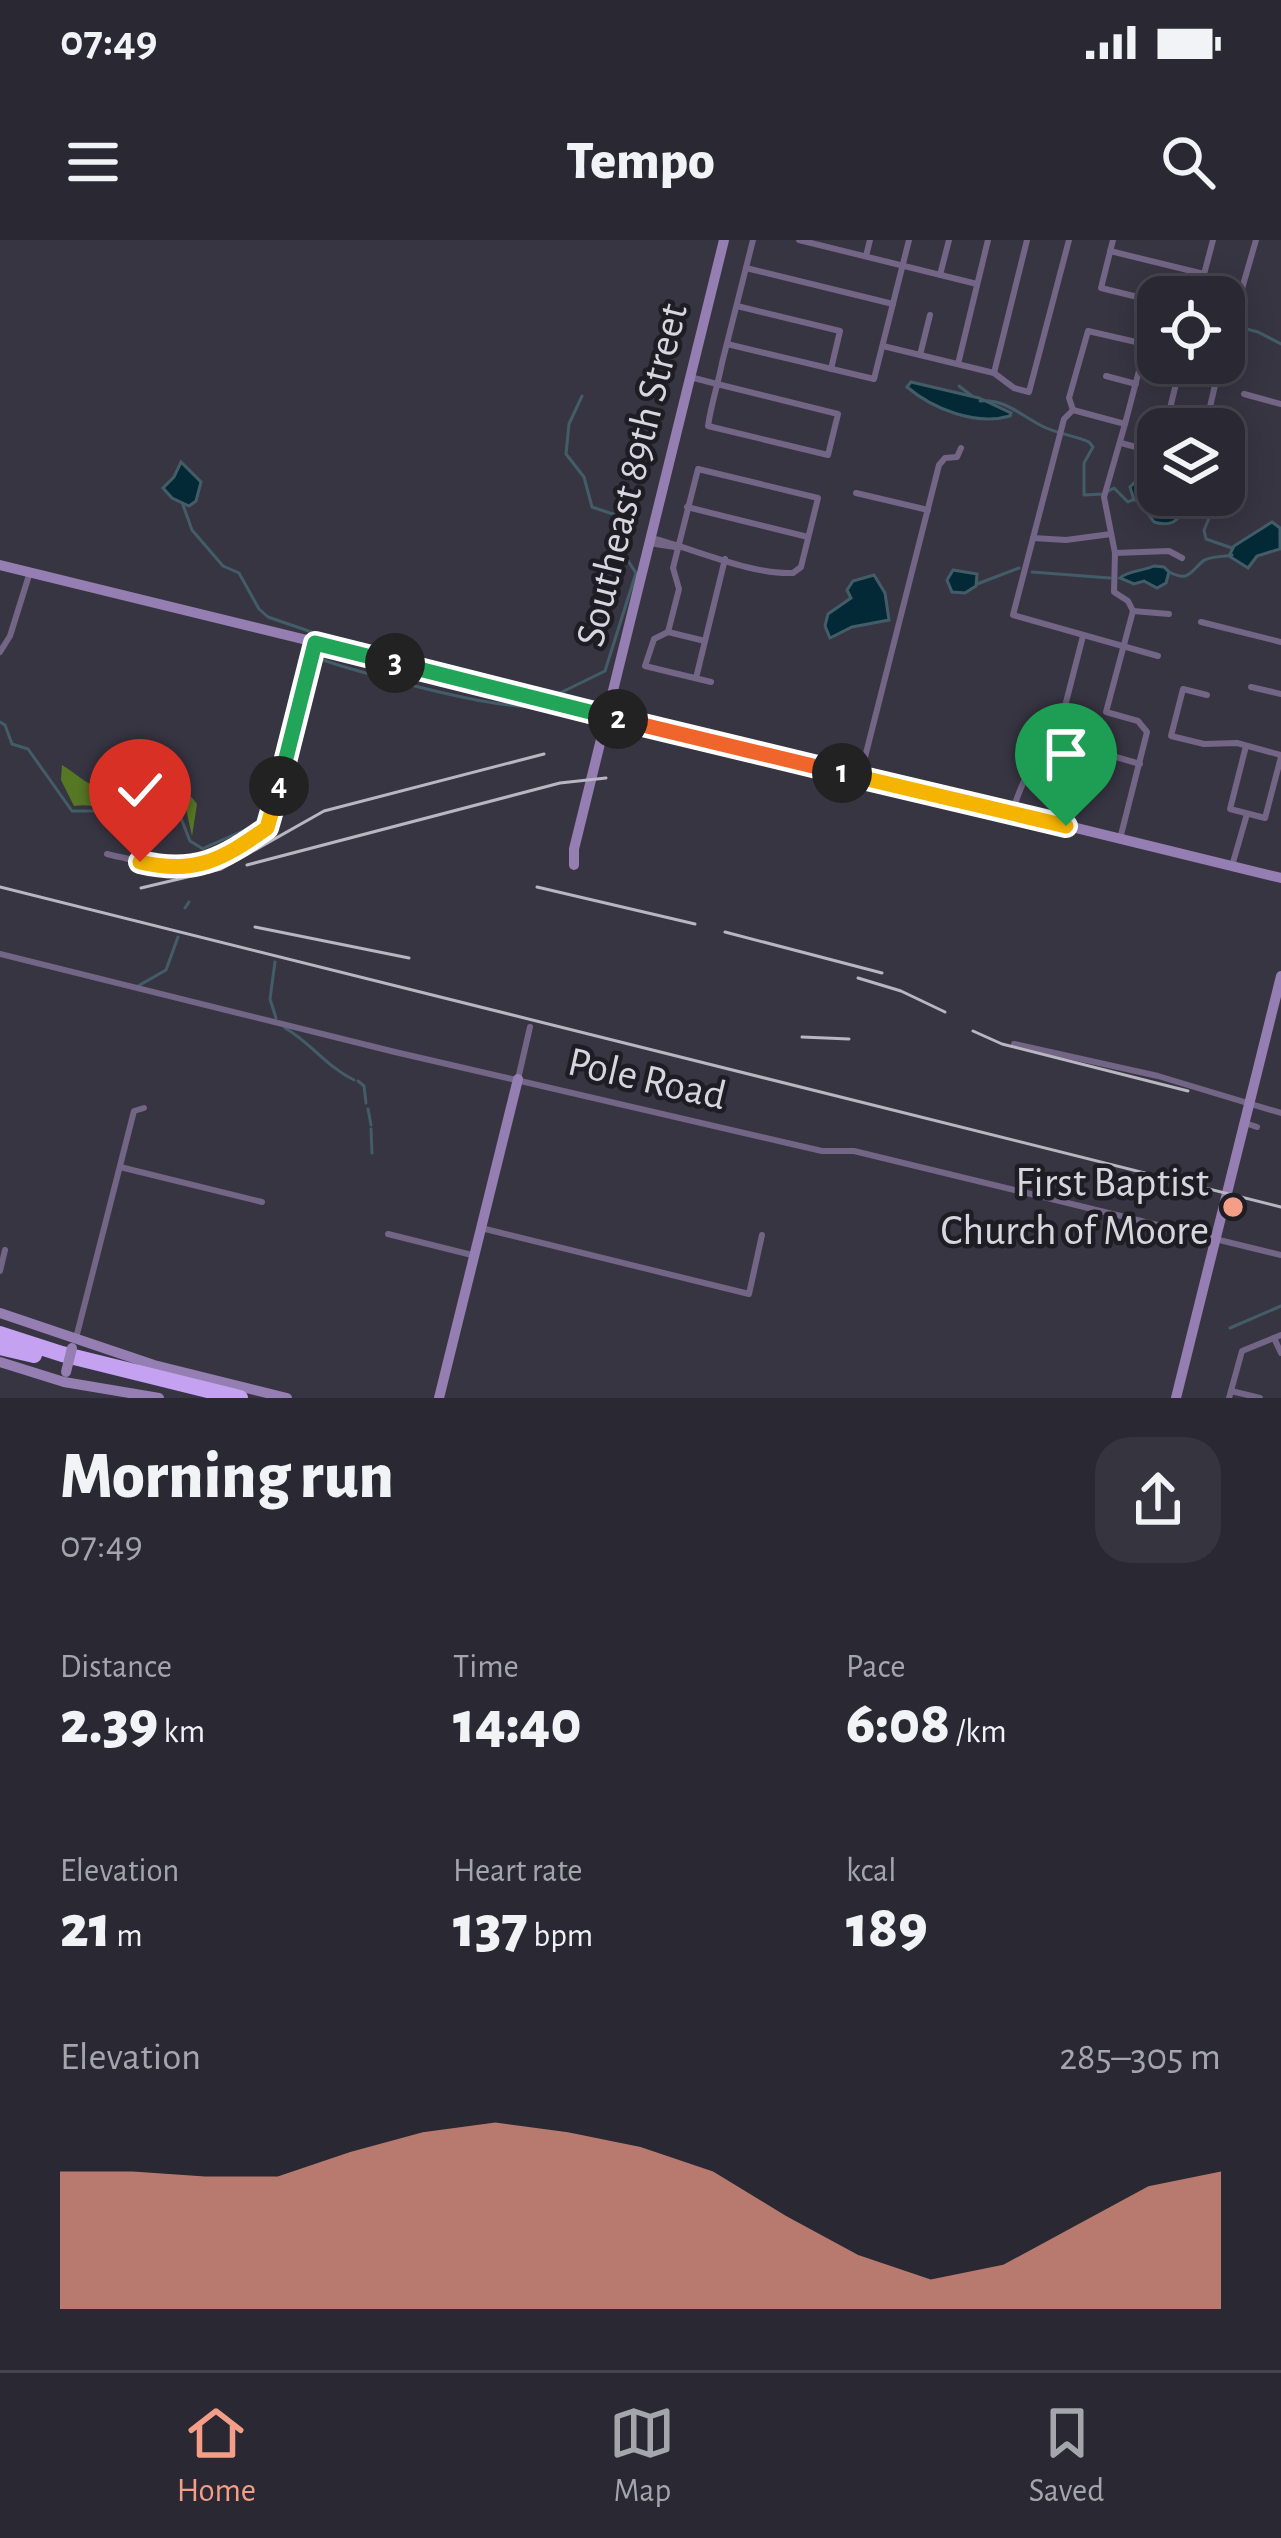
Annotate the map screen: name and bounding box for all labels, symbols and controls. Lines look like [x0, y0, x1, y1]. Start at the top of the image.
text: 07:49 [60, 19, 158, 64]
icon: menu [60, 129, 126, 195]
icon: search [1155, 129, 1221, 195]
text: Tempo [566, 135, 715, 189]
map controls [1137, 276, 1245, 516]
button: locate [1137, 276, 1245, 384]
street label: Southeast 89th Street [569, 299, 695, 651]
button: layers [1137, 408, 1245, 516]
pin: 3 [365, 633, 425, 693]
text: 3 [388, 646, 402, 679]
pin: 2 [588, 689, 648, 749]
text: 2 [610, 702, 626, 735]
pin [1015, 703, 1117, 826]
icon: arrive [1033, 721, 1099, 787]
pin [89, 739, 191, 862]
pin: 1 [812, 743, 872, 803]
pin: 4 [249, 756, 309, 816]
text: 1 [836, 756, 848, 789]
icon: check [107, 757, 173, 823]
text: 4 [271, 769, 287, 802]
street label: Pole Road [564, 1040, 730, 1118]
place label: First Baptist Church of Moore [940, 1162, 1209, 1252]
marker: First Baptist Church of Moore [1220, 1194, 1246, 1220]
button: share [1095, 1437, 1221, 1563]
text: Morning run [60, 1444, 394, 1510]
text: 07:49 [60, 1526, 143, 1565]
text: Distance [60, 1651, 172, 1684]
text: Time [453, 1651, 519, 1684]
text: Pace [846, 1651, 905, 1684]
text: 2.39 [60, 1694, 158, 1754]
text: 14:40 [453, 1694, 582, 1754]
text: 6:08 [846, 1694, 950, 1754]
text: km [158, 1716, 205, 1749]
text: /km [950, 1716, 1007, 1749]
text: Elevation [60, 1855, 179, 1888]
text: Heart rate [453, 1855, 583, 1888]
text: kcal [846, 1855, 896, 1888]
text: 21 [60, 1898, 111, 1958]
text: 137 [453, 1898, 528, 1958]
text: 189 [846, 1898, 928, 1958]
text: m [111, 1920, 143, 1953]
text: bpm [528, 1920, 593, 1953]
text: Elevation [60, 2038, 201, 2077]
text: 285–305 m [1059, 2038, 1221, 2077]
tab: Home [177, 2400, 256, 2512]
tab: Map [609, 2400, 675, 2512]
tab: Saved [1029, 2400, 1104, 2512]

